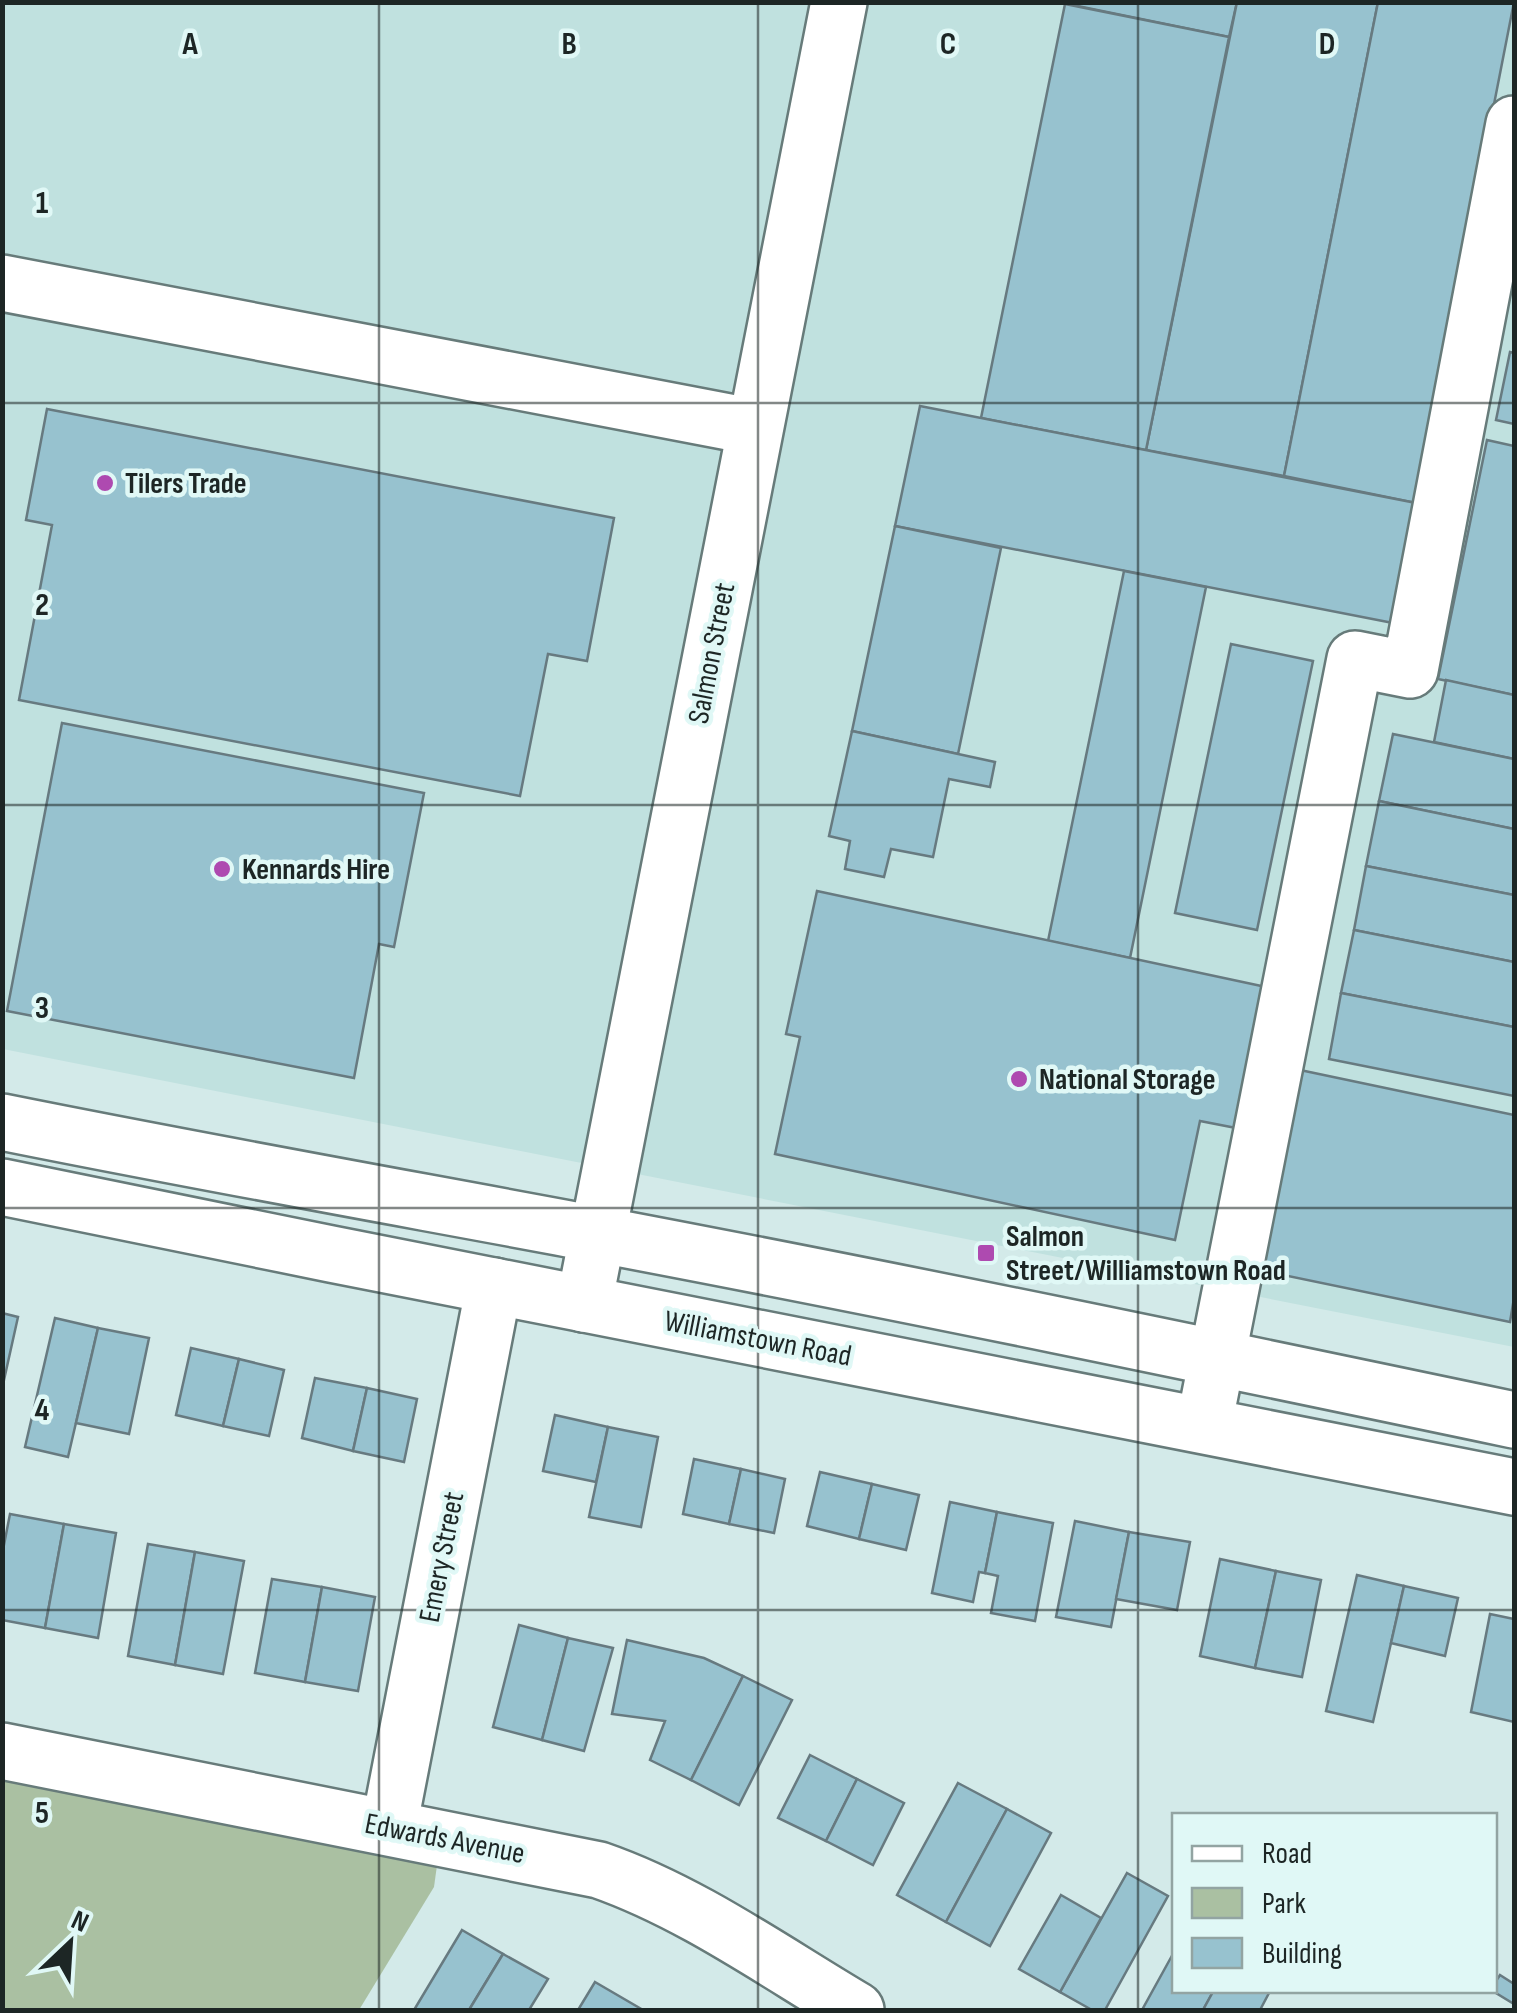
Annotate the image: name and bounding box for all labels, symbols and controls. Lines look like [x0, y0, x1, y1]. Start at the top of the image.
text: A [181, 25, 198, 64]
text: B [561, 25, 577, 64]
text: C [940, 25, 956, 64]
text: D [1319, 25, 1335, 64]
text: 1 [36, 184, 49, 223]
place label: Tilers Trade [125, 466, 247, 502]
marker: Tilers Trade [94, 472, 116, 494]
street label: Salmon Street [681, 580, 743, 727]
text: 2 [35, 586, 49, 625]
place label: Kennards Hire [242, 852, 390, 888]
marker: Kennards Hire [211, 858, 233, 880]
text: 3 [35, 989, 49, 1028]
place label: National Storage [1039, 1062, 1215, 1098]
marker: National Storage [1008, 1068, 1030, 1090]
place label: Salmon Street/Williamstown Road [1006, 1219, 1286, 1289]
marker: Salmon Street/Williamstown Road [975, 1242, 997, 1264]
street label: Williamstown Road [661, 1303, 854, 1375]
text: 4 [35, 1391, 50, 1430]
street label: Emery Street [412, 1489, 472, 1626]
text: 5 [35, 1794, 49, 1833]
street label: Edwards Avenue [362, 1806, 528, 1872]
legend [1172, 1813, 1497, 1993]
text: Road [1262, 1836, 1312, 1872]
text: Park [1262, 1886, 1306, 1922]
north arrow [20, 1893, 120, 1993]
text: N [66, 1904, 94, 1940]
text: Building [1262, 1936, 1342, 1972]

